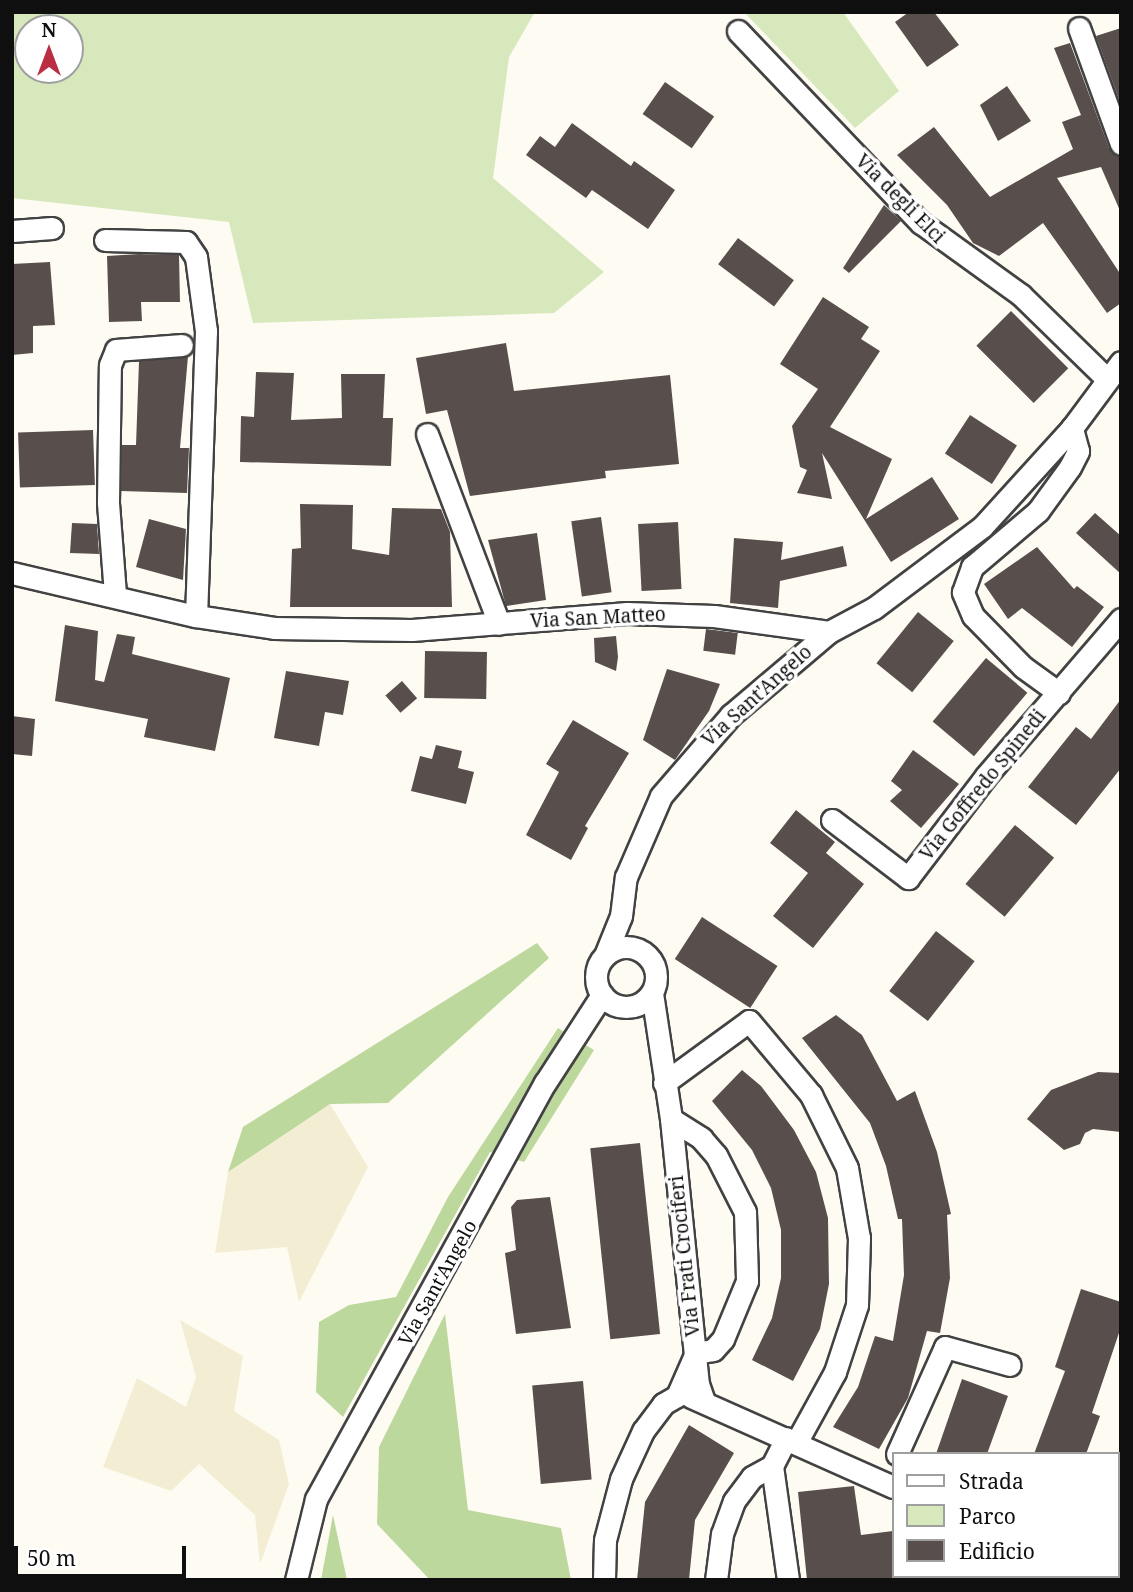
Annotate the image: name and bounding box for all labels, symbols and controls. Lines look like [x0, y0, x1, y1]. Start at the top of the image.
north arrow [14, 14, 84, 84]
text: N [42, 17, 56, 43]
street label: Via degli Elci [851, 150, 949, 248]
street label: Via San Matteo [530, 603, 666, 633]
street label: Via Sant'Angelo [697, 641, 817, 751]
street label: Via Goffredo Spinedi [915, 705, 1051, 865]
street label: Via Frati Crociferi [665, 1174, 705, 1338]
street label: Via Sant'Angelo [394, 1216, 482, 1350]
legend [892, 1452, 1119, 1578]
text: Strada [959, 1467, 1024, 1495]
text: Parco [959, 1502, 1016, 1530]
scale bar [18, 1532, 189, 1576]
text: Edificio [959, 1537, 1035, 1565]
text: 50 m [27, 1544, 76, 1572]

